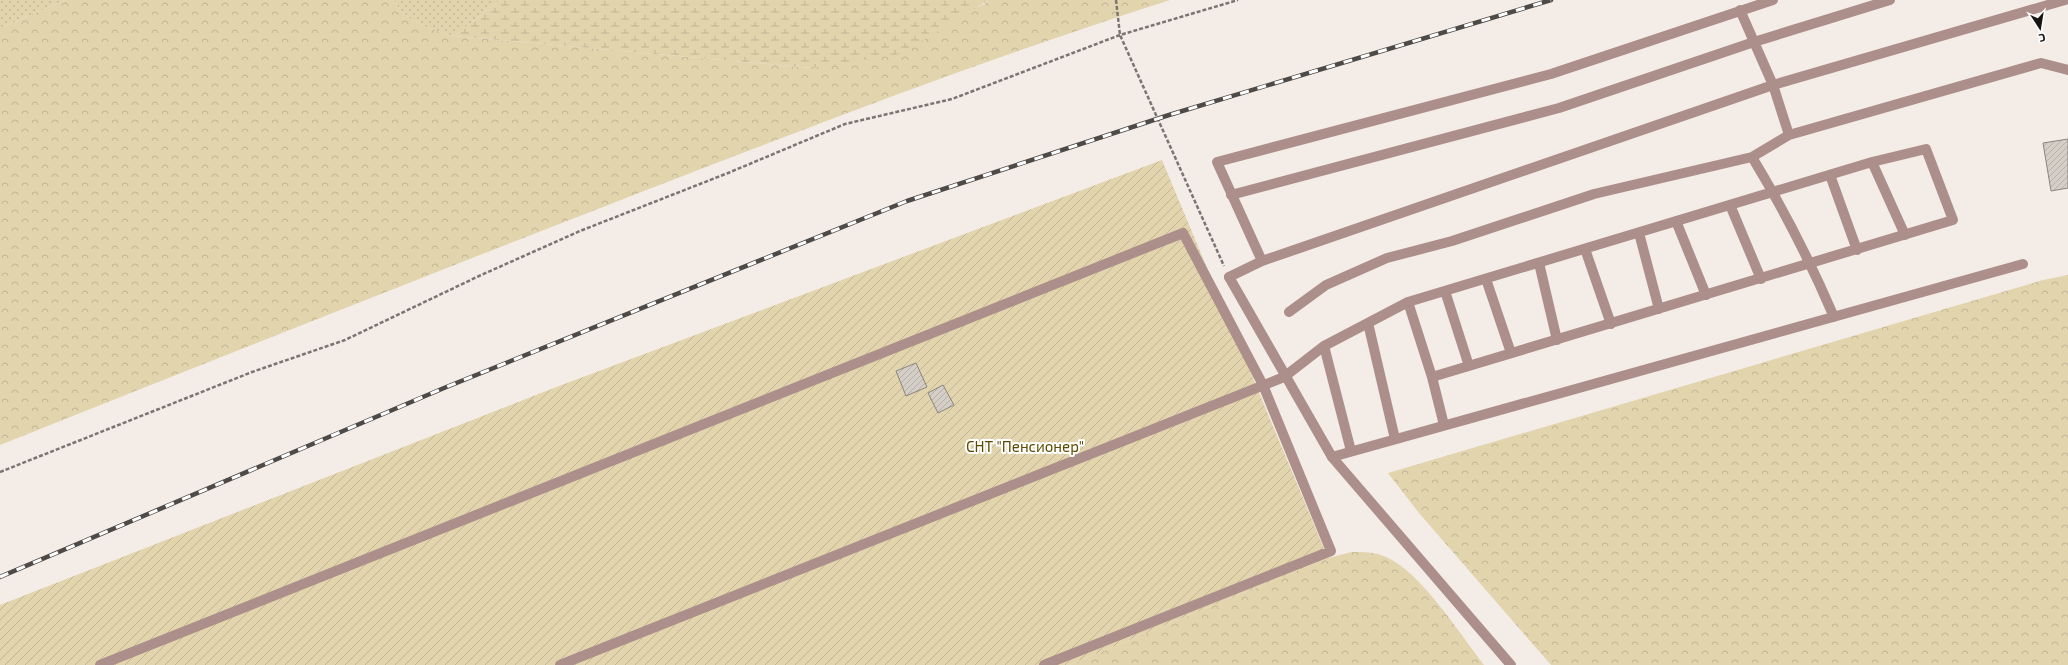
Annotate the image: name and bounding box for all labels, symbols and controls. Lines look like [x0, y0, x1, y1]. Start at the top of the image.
north arrow [2020, 8, 2060, 48]
text: С [2037, 31, 2047, 45]
park label: СНТ "Пенсионер" [966, 437, 1084, 455]

